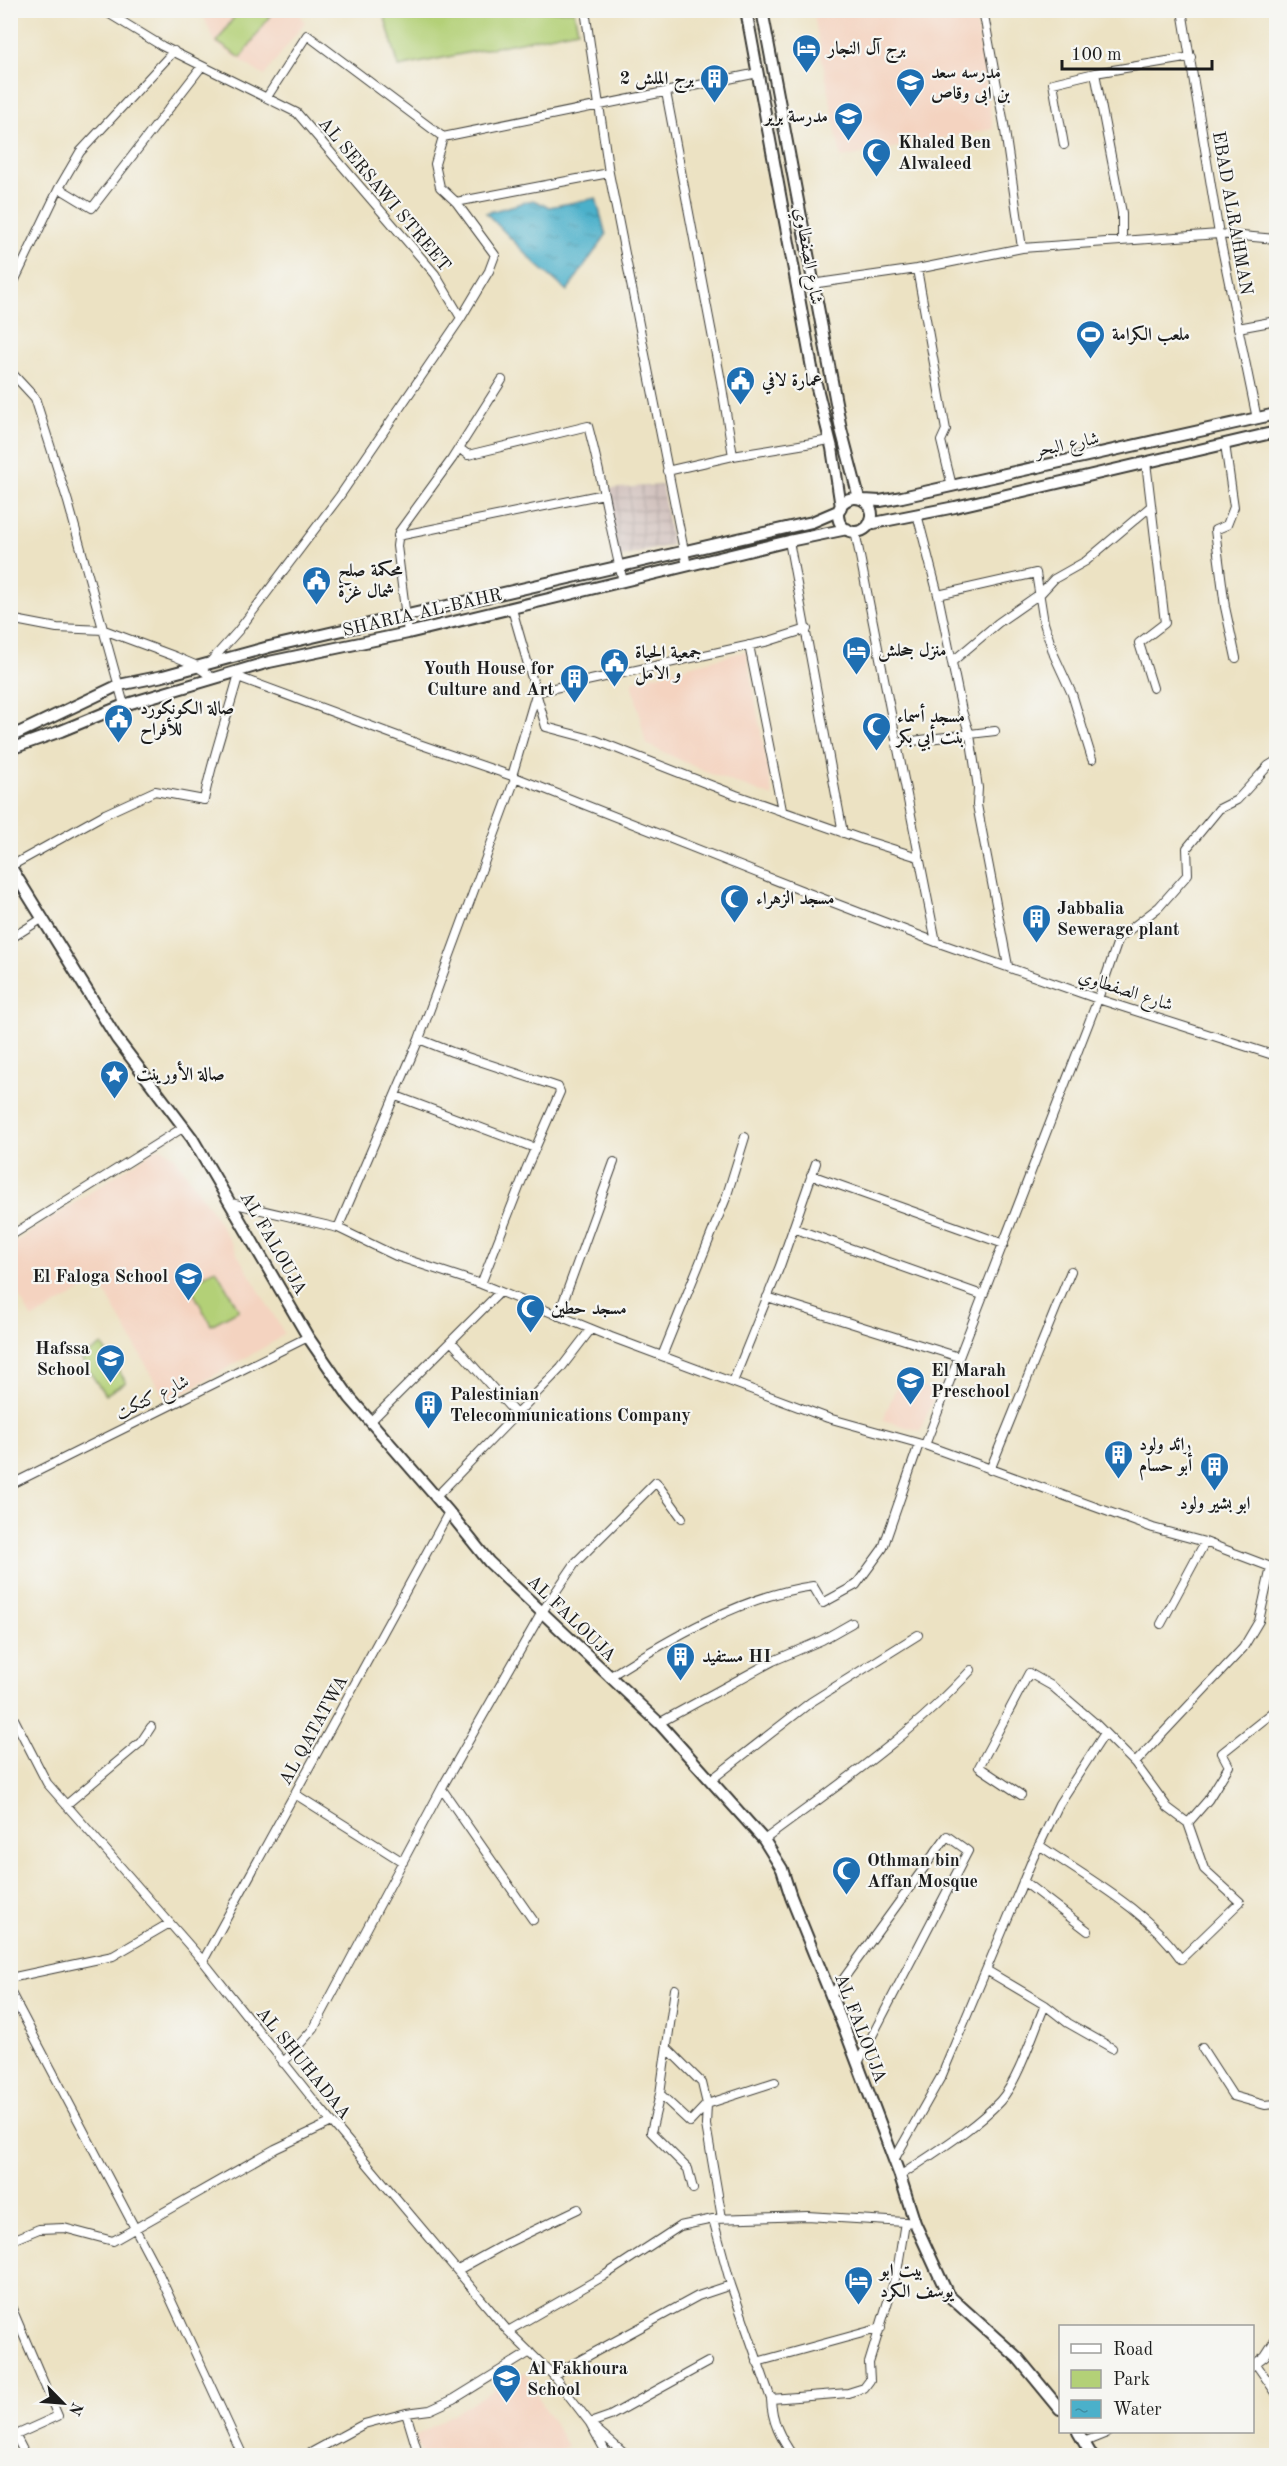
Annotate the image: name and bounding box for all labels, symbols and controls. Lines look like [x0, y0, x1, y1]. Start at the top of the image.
hotel icon: برج آل النجار [791, 32, 823, 74]
scale bar [1062, 33, 1212, 71]
place label: برج آل النجار [826, 37, 906, 64]
text: 100 m [1071, 46, 1122, 64]
building icon: برج الملش 2 [699, 62, 731, 104]
place label: مدرسه سعد بن ابى وقاص [931, 64, 1011, 106]
school or university icon: مدرسه سعد بن ابى وقاص [894, 66, 926, 108]
place label: برج الملش 2 [620, 70, 695, 94]
school or university icon: مدرسة برير [833, 100, 865, 142]
place label: مدرسة برير [762, 108, 828, 127]
street label: AL SERSAWI STREET [315, 114, 454, 275]
street label: EBAD ALRAHMAN [1209, 130, 1255, 297]
place label: Khaled Ben Alwaleed [898, 134, 991, 173]
mosque icon: Khaled Ben Alwaleed [861, 136, 893, 178]
street label: شارع الصفطاوي [786, 206, 825, 307]
sports icon: ملعب الكرامة [1075, 318, 1107, 360]
place label: ملعب الكرامة [1112, 325, 1190, 346]
public building icon: عمارة لافي [725, 364, 757, 406]
place label: عمارة لافي [761, 371, 822, 395]
street label: شارع البحر [1032, 429, 1102, 466]
place label: محكمة صلح شمال غزة [338, 560, 404, 604]
public building icon: محكمة صلح شمال غزة [301, 564, 333, 606]
street label: SHARIA AL-BAHR [341, 586, 504, 640]
hotel icon: منزل جحلش [841, 634, 873, 676]
place label: منزل جحلش [878, 641, 947, 662]
place label: جمعية الحياة و الامل [635, 644, 701, 686]
public building icon: جمعية الحياة و الامل [598, 646, 630, 688]
place label: Youth House for Culture and Art [423, 660, 554, 699]
building icon: Youth House for Culture and Art [559, 662, 591, 704]
place label: صالة الكونكورد للأفراح [140, 698, 234, 745]
public building icon: صالة الكونكورد للأفراح [103, 702, 135, 744]
place label: مسجد أسماء بنت أبي بكر [895, 703, 965, 752]
mosque icon: مسجد أسماء بنت أبي بكر [860, 710, 892, 752]
mosque icon: مسجد الزهراء [719, 882, 751, 924]
place label: مسجد الزهراء [756, 890, 834, 910]
place label: Jabbalia Sewerage plant [1057, 900, 1180, 939]
building icon: Jabbalia Sewerage plant [1020, 902, 1052, 944]
street label: شارع الصفطاوي [1075, 967, 1175, 1019]
place icon: صالة الأورينت [99, 1058, 131, 1100]
place label: صالة الأورينت [136, 1060, 225, 1085]
street label: AL FALOUJA [236, 1189, 310, 1298]
school or university icon: El Faloga School [173, 1260, 205, 1302]
place label: El Faloga School [32, 1268, 168, 1286]
mosque icon: مسجد حطين [514, 1292, 546, 1334]
place label: مسجد حطين [551, 1300, 627, 1318]
place label: Hafssa School [35, 1340, 90, 1379]
school or university icon: Hafssa School [95, 1342, 127, 1384]
place label: El Marah Preschool [931, 1362, 1010, 1401]
school or university icon: El Marah Preschool [894, 1364, 926, 1406]
street label: شارع كتكت [113, 1372, 194, 1428]
place label: Palestinian Telecommunications Company [450, 1386, 691, 1425]
building icon: Palestinian Telecommunications Company [413, 1388, 445, 1430]
place label: رائد ولود أبو حسام [1139, 1436, 1193, 1481]
building icon: رائد ولود أبو حسام [1102, 1438, 1134, 1480]
building icon: ابو بشير ولود [1199, 1450, 1231, 1492]
place label: ابو بشير ولود [1180, 1495, 1251, 1514]
street label: AL FALOUJA [523, 1572, 619, 1666]
building icon: مستفيد HI [665, 1640, 697, 1682]
place label: مستفيد HI [702, 1648, 771, 1666]
street label: AL QATATWA [276, 1672, 352, 1788]
place label: Othman bin Affan Mosque [867, 1852, 978, 1891]
mosque icon: Othman bin Affan Mosque [830, 1854, 862, 1896]
street label: AL FALOUJA [831, 1971, 889, 2086]
street label: AL SHUHADAA [253, 2004, 354, 2123]
place label: بيت ابو يوسف الكرد [878, 2262, 955, 2302]
hotel icon: بيت ابو يوسف الكرد [843, 2264, 875, 2306]
legend [1059, 2325, 1254, 2433]
text: Road [1113, 2341, 1153, 2359]
place label: Al Fakhoura School [527, 2360, 628, 2399]
school or university icon: Al Fakhoura School [490, 2362, 522, 2404]
text: Park [1113, 2371, 1150, 2389]
north arrow [33, 2373, 93, 2433]
text: N [65, 2400, 85, 2418]
text: Water [1113, 2401, 1162, 2419]

